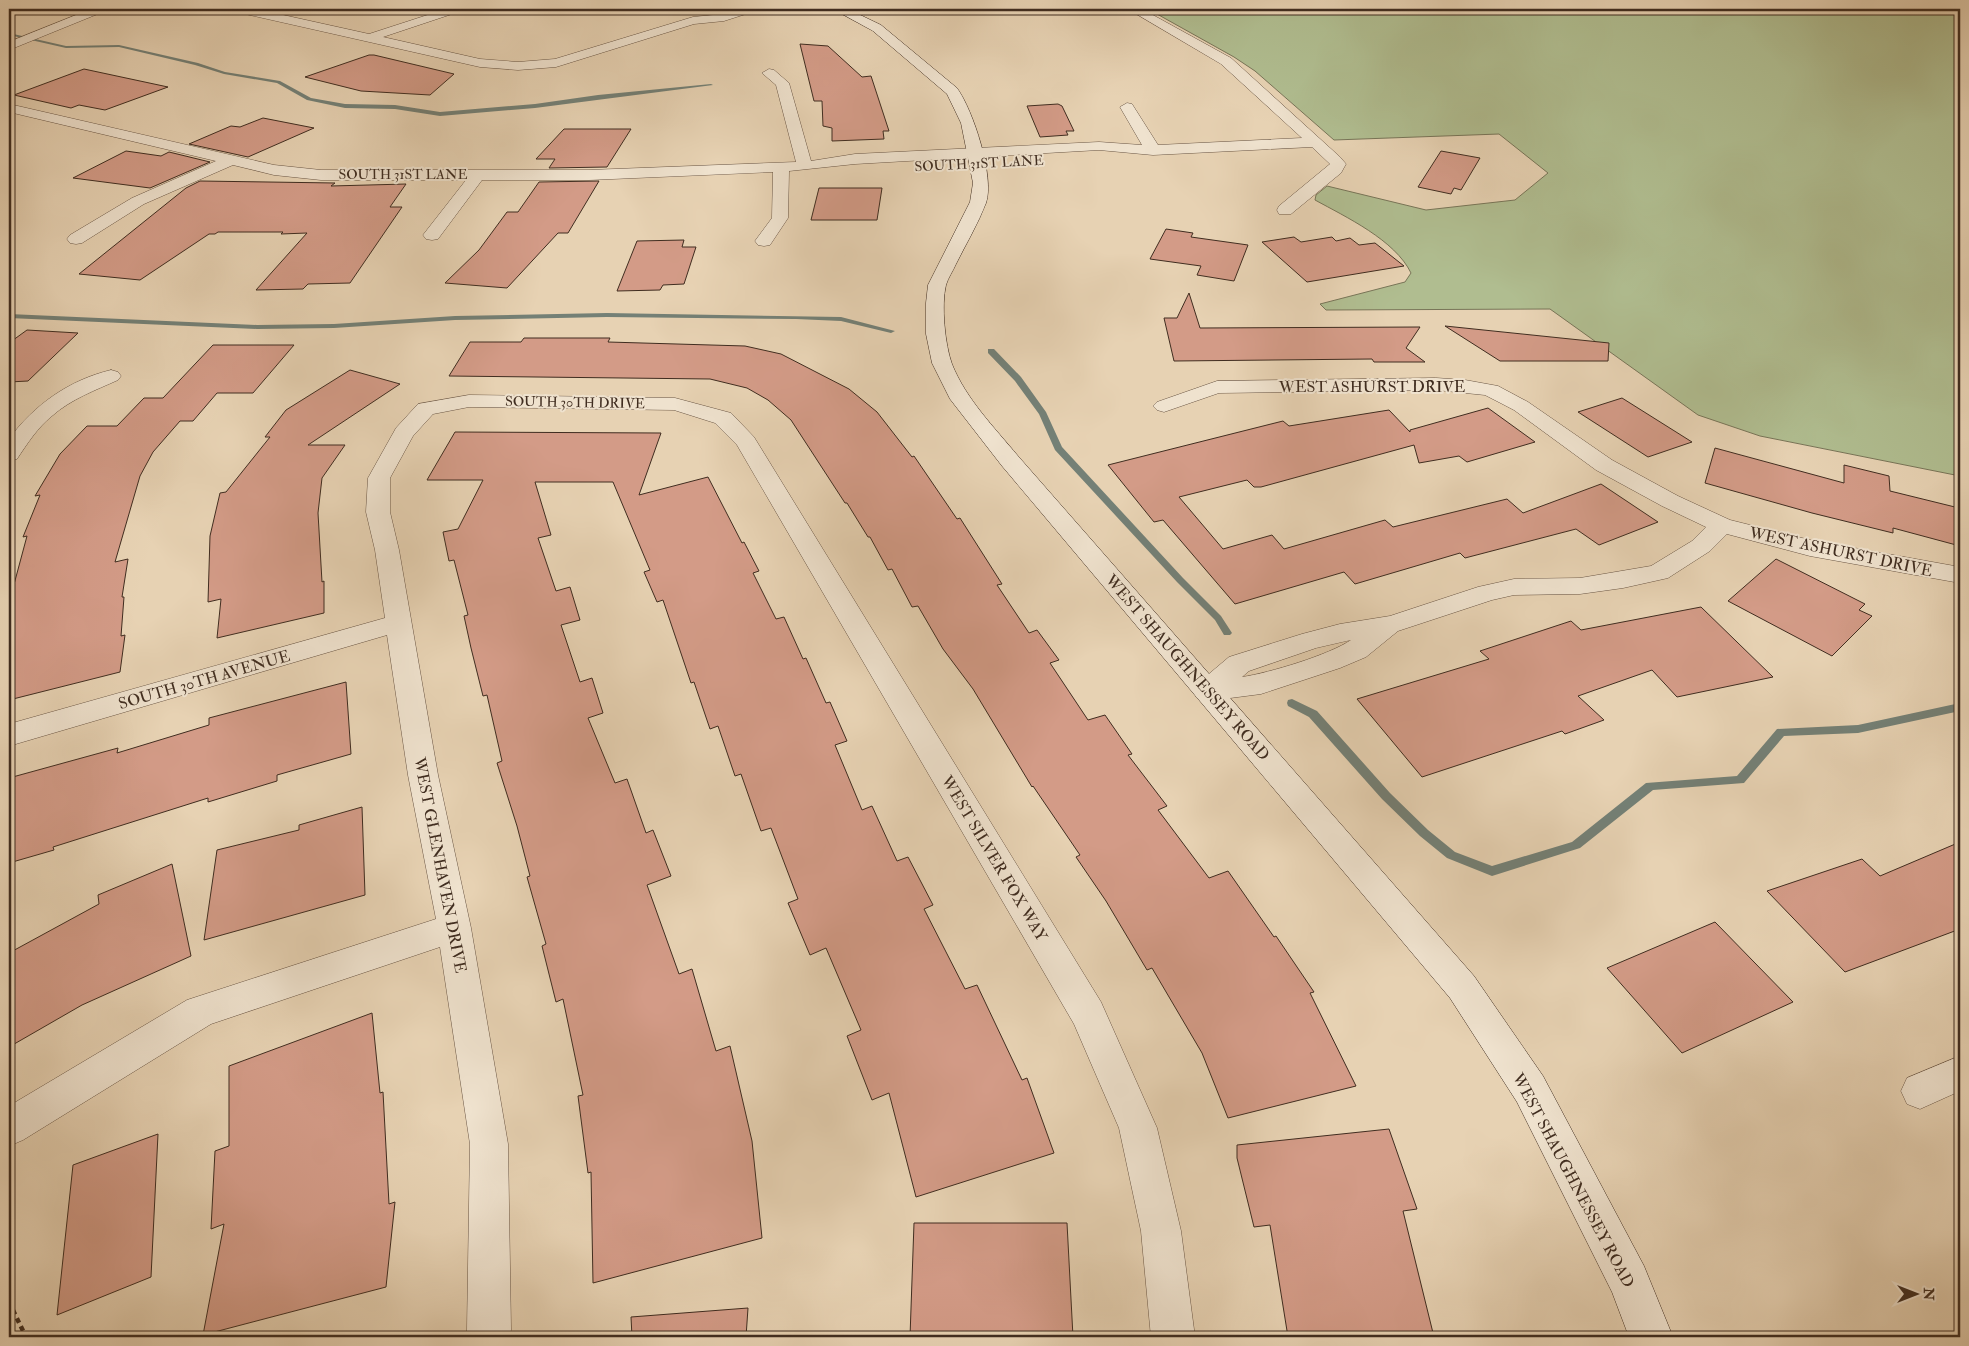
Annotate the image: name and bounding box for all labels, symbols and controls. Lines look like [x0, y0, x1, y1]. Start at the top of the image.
street label: SOUTH 31ST LANE [914, 152, 1044, 175]
street label: SOUTH 31ST LANE [338, 166, 468, 183]
street label: WEST ASHURST DRIVE [1278, 377, 1465, 397]
street label: SOUTH 30TH DRIVE [505, 393, 645, 412]
street label: WEST ASHURST DRIVE [1746, 523, 1934, 581]
street label: WEST SHAUGHNESSEY ROAD [1100, 570, 1274, 765]
street label: SOUTH 30TH AVENUE [116, 646, 292, 714]
street label: WEST GLENHAVEN DRIVE [409, 755, 471, 975]
street label: WEST SILVER FOX WAY [936, 771, 1052, 946]
street label: WEST SHAUGHNESSEY ROAD [1507, 1069, 1638, 1291]
north arrow [1892, 1268, 1942, 1318]
text: N [1920, 1287, 1937, 1301]

